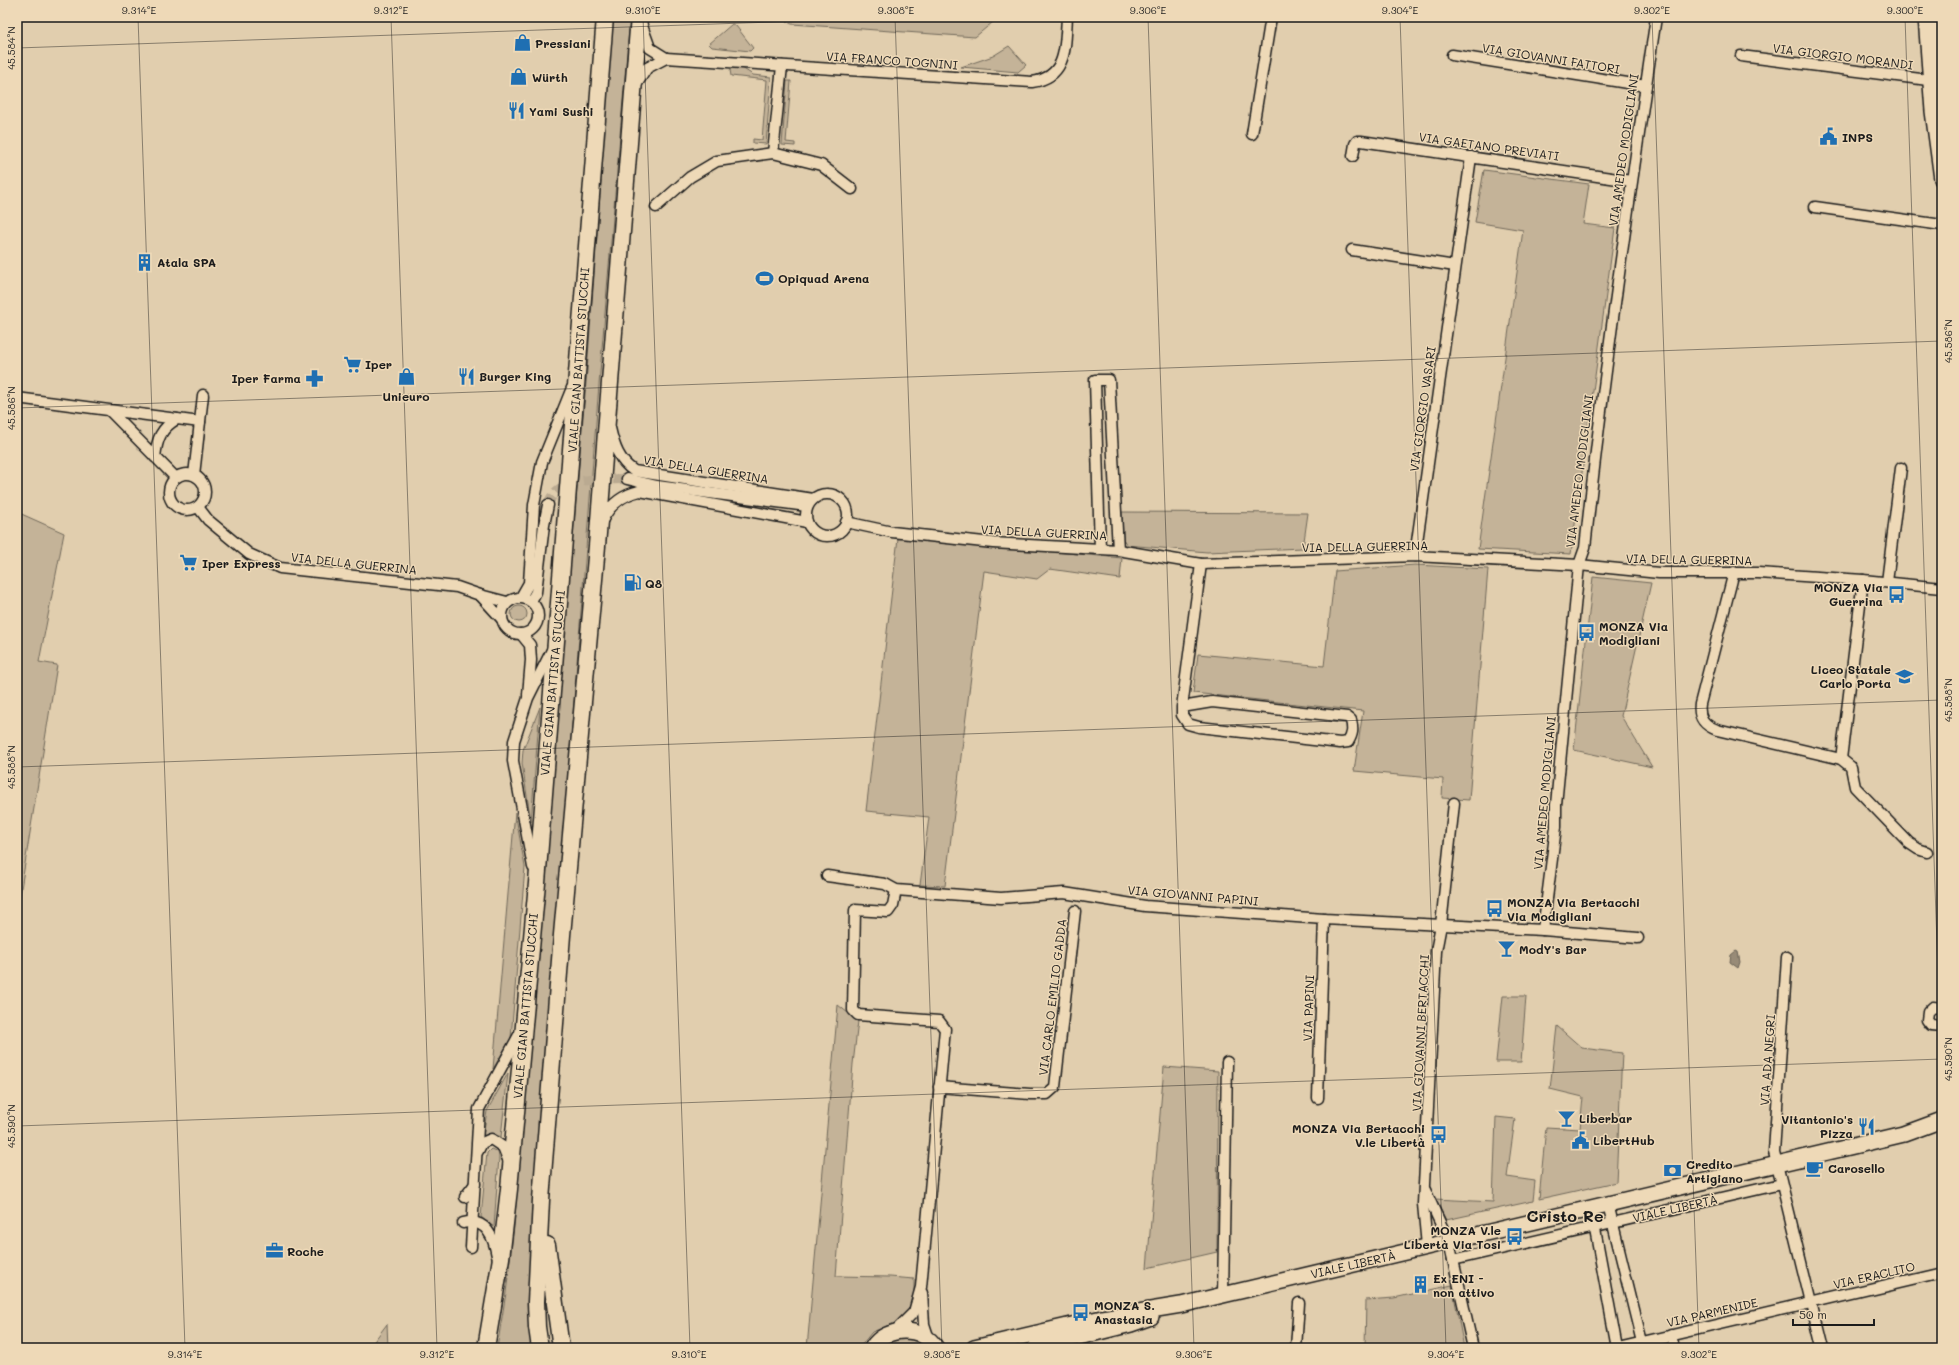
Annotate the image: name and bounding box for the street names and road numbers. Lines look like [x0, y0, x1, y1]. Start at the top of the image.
street label: VIA GIOVANNI FATTORI [1481, 39, 1621, 77]
street label: VIA GIORGIO MORANDI [1772, 39, 1914, 73]
street label: VIA FRANCO TOGNINI [826, 47, 958, 73]
street label: VIA AMEDEO MODIGLIANI [1604, 73, 1642, 227]
street label: VIA GAETANO PREVIATI [1418, 128, 1560, 164]
street label: VIALE GIAN BATTISTA STUCCHI [564, 267, 592, 453]
street label: VIA GIORGIO VASARI [1405, 345, 1439, 473]
street label: VIA AMEDEO MODIGLIANI [1562, 394, 1596, 548]
street label: VIA DELLA GUERRINA [642, 451, 770, 487]
street label: VIA DELLA GUERRINA [980, 521, 1108, 543]
street label: VIA DELLA GUERRINA [1302, 537, 1428, 555]
street label: VIA DELLA GUERRINA [290, 548, 418, 578]
street label: VIA DELLA GUERRINA [1626, 550, 1752, 568]
street label: VIALE GIAN BATTISTA STUCCHI [536, 590, 568, 776]
street label: VIA AMEDEO MODIGLIANI [1529, 716, 1559, 870]
street label: VIA GIOVANNI PAPINI [1127, 881, 1259, 909]
street label: VIALE GIAN BATTISTA STUCCHI [509, 913, 541, 1099]
street label: VIA CARLO EMILIO GADDA [1034, 918, 1070, 1076]
street label: VIA GIOVANNI BERTACCHI [1408, 954, 1432, 1112]
street label: VIA PAPINI [1299, 974, 1317, 1042]
street label: VIA ADA NEGRI [1756, 1014, 1778, 1106]
street label: VIALE LIBERTÀ [1631, 1190, 1719, 1226]
street label: VIALE LIBERTÀ [1309, 1246, 1397, 1282]
street label: VIA ERACLITO [1831, 1258, 1917, 1292]
street label: VIA PARMENIDE [1665, 1294, 1759, 1330]

